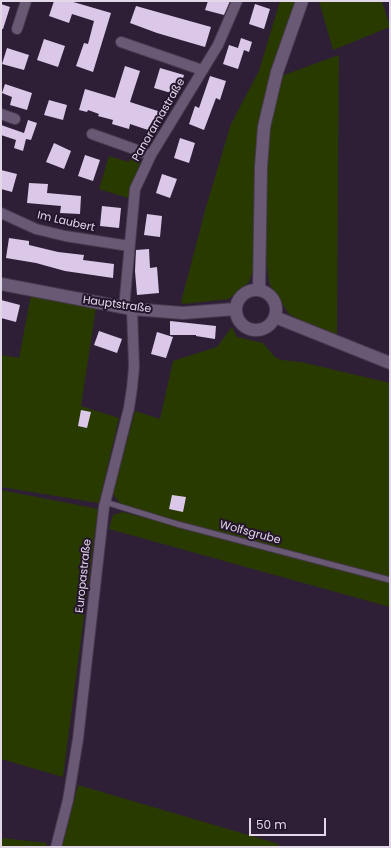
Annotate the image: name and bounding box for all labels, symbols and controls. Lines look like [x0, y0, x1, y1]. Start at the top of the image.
street label: Panoramastraße [130, 76, 188, 164]
street label: Im Laubert [36, 209, 96, 235]
street label: Hauptstraße [82, 294, 152, 316]
street label: Wolfsgrube [218, 519, 282, 547]
street label: Europastraße [74, 538, 94, 614]
scale bar [251, 810, 328, 836]
text: 50 m [256, 816, 287, 833]

